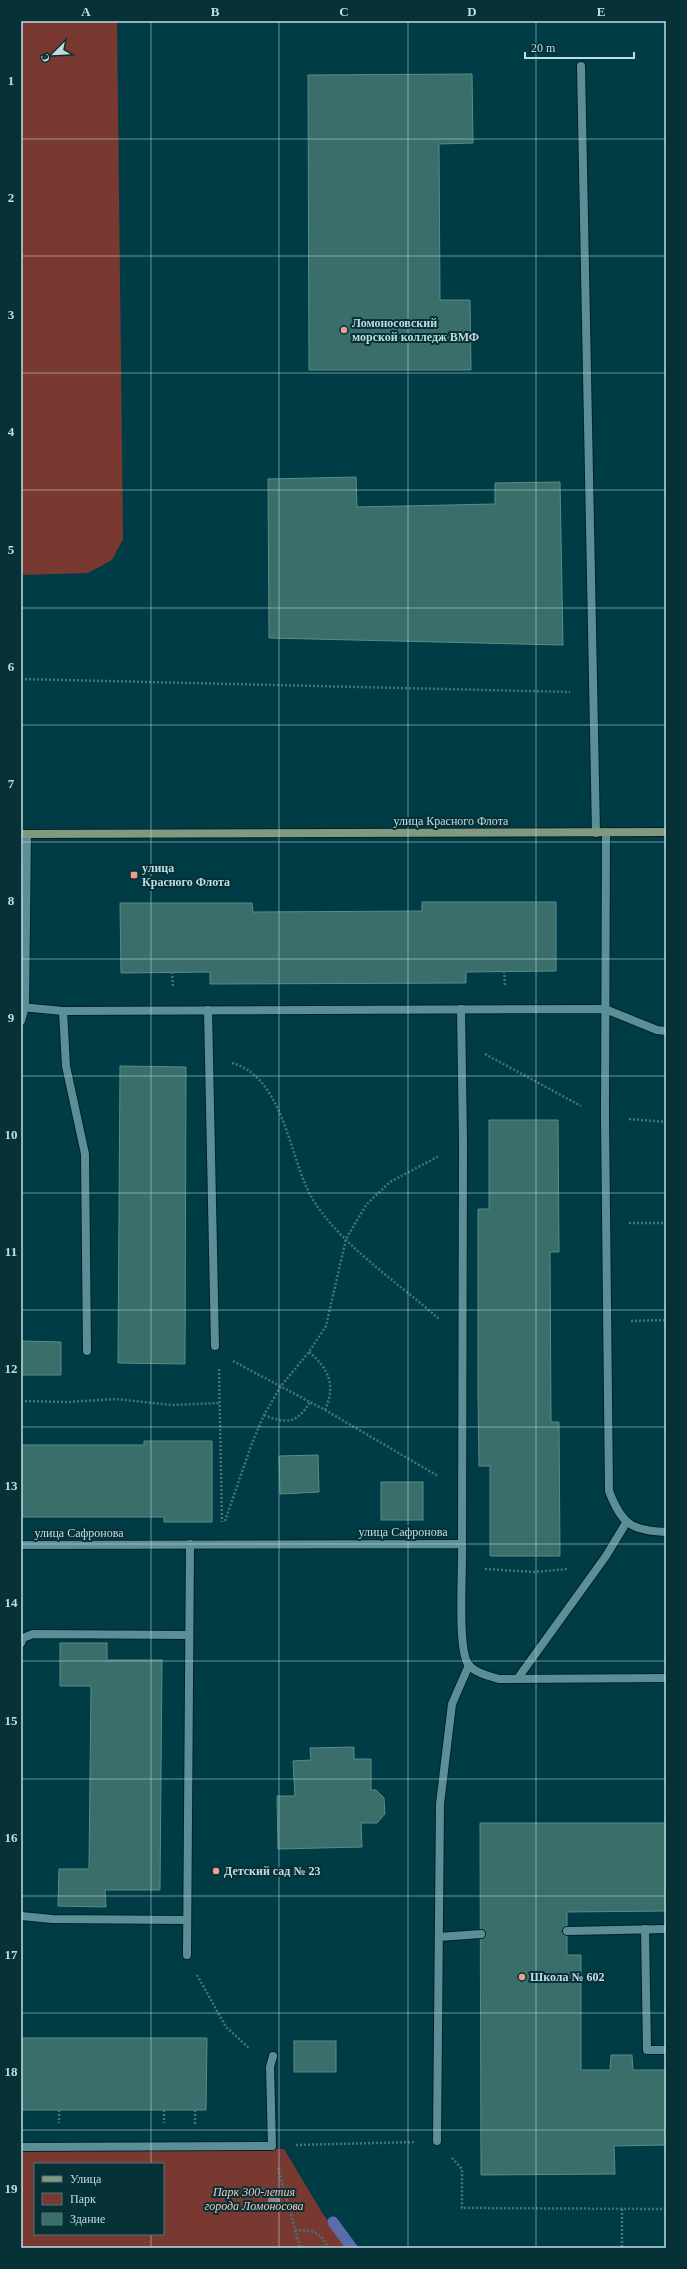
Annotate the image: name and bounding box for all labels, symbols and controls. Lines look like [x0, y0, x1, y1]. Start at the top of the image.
text: A [81, 4, 91, 19]
text: B [211, 4, 220, 19]
text: C [339, 4, 349, 19]
text: D [467, 4, 477, 19]
text: E [597, 4, 605, 19]
north arrow [34, 34, 74, 74]
scale bar [525, 34, 634, 60]
text: 20 m [531, 41, 556, 55]
text: С [38, 52, 52, 64]
text: 1 [8, 73, 14, 88]
text: 2 [8, 190, 14, 205]
text: 3 [8, 307, 15, 322]
place label: Ломоносовский морской колледж ВМФ [352, 316, 479, 344]
marker: Ломоносовский морской колледж ВМФ [339, 325, 349, 335]
text: 4 [8, 424, 15, 439]
text: 5 [8, 542, 15, 557]
text: 6 [8, 659, 15, 674]
text: 7 [8, 776, 15, 791]
street label: улица Красного Флота [394, 814, 509, 828]
place label: улица Красного Флота [142, 861, 230, 889]
marker: улица Красного Флота [129, 870, 139, 880]
text: 8 [8, 893, 15, 908]
text: 9 [8, 1010, 15, 1025]
text: 10 [5, 1127, 18, 1142]
text: 11 [5, 1244, 17, 1259]
text: 12 [5, 1361, 18, 1376]
text: 13 [5, 1478, 18, 1493]
street label: улица Сафронова [359, 1525, 448, 1539]
street label: улица Сафронова [35, 1526, 124, 1540]
text: 14 [5, 1595, 18, 1610]
text: 15 [5, 1713, 18, 1728]
text: 16 [5, 1830, 18, 1845]
place label: Детский сад № 23 [224, 1864, 320, 1878]
marker: Детский сад № 23 [211, 1866, 221, 1876]
text: 17 [5, 1947, 18, 1962]
place label: Школа № 602 [530, 1970, 605, 1984]
marker: Школа № 602 [517, 1972, 527, 1982]
text: 18 [5, 2064, 18, 2079]
legend [34, 2163, 164, 2235]
text: Улица [70, 2172, 102, 2186]
text: 19 [5, 2181, 18, 2196]
park label: Парк 300-летия города Ломоносова [204, 2185, 304, 2213]
text: Парк [70, 2192, 96, 2206]
text: Здание [70, 2212, 105, 2226]

